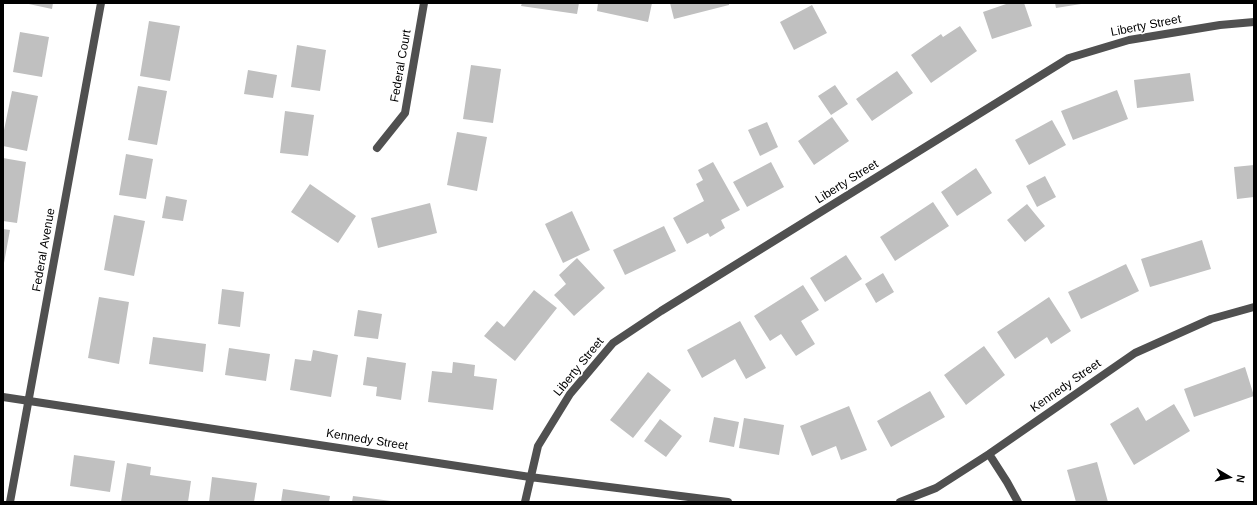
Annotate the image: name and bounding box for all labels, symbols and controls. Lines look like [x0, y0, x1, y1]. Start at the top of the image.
street label: Liberty Street [1110, 12, 1182, 40]
street label: Federal Court [388, 29, 414, 103]
street label: Liberty Street [813, 157, 881, 207]
street label: Federal Avenue [30, 207, 58, 293]
street label: Liberty Street [551, 335, 607, 399]
street label: Kennedy Street [1028, 356, 1104, 416]
street label: Kennedy Street [325, 426, 409, 454]
north arrow [1209, 457, 1249, 497]
text: N [1234, 474, 1247, 484]

